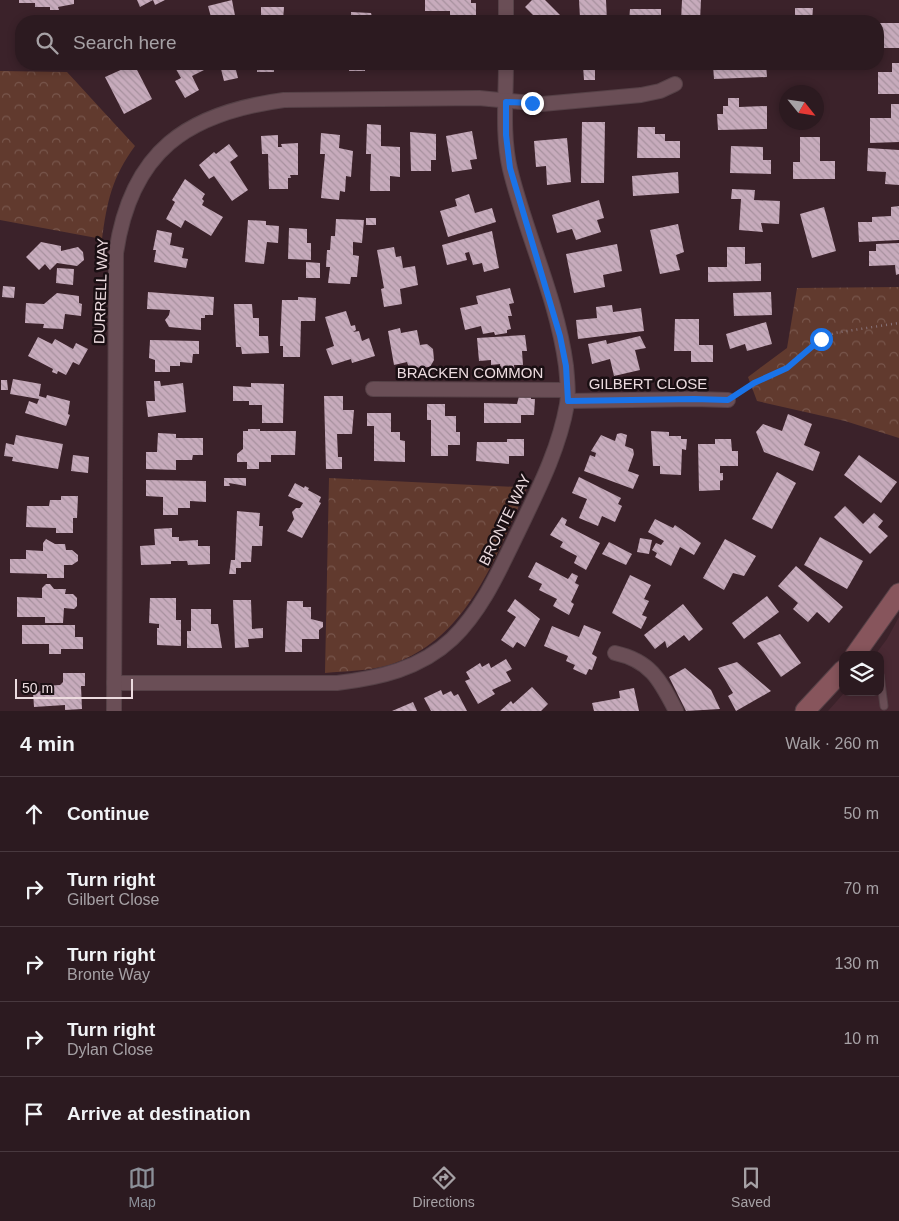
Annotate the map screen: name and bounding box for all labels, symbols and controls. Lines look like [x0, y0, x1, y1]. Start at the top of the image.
search box [15, 15, 884, 70]
icon: search [33, 29, 61, 57]
text: Search here [73, 32, 177, 53]
north arrow [779, 85, 824, 130]
route end [521, 92, 544, 115]
street label: DURRELL WAY [90, 238, 111, 344]
route start [810, 328, 833, 351]
street label: BRACKEN COMMON [397, 364, 543, 381]
street label: GILBERT CLOSE [589, 375, 707, 392]
street label: BRONTE WAY [475, 471, 534, 568]
map controls [839, 651, 884, 696]
button: layers [839, 651, 884, 696]
scale bar [15, 676, 132, 699]
text: 50 m [22, 680, 53, 696]
text: 4 min [20, 732, 75, 755]
text: Walk · 260 m [785, 735, 879, 752]
icon: ahead [20, 800, 48, 828]
text: Continue [67, 803, 149, 824]
text: 50 m [843, 805, 879, 822]
text: Turn right [67, 869, 155, 890]
icon: right [20, 875, 48, 903]
text: 70 m [843, 880, 879, 897]
text: Gilbert Close [67, 891, 159, 908]
text: Turn right [67, 944, 155, 965]
icon: right [20, 950, 48, 978]
text: 130 m [835, 955, 879, 972]
text: Bronte Way [67, 966, 150, 983]
text: Turn right [67, 1019, 155, 1040]
icon: right [20, 1025, 48, 1053]
text: 10 m [843, 1030, 879, 1047]
text: Dylan Close [67, 1041, 153, 1058]
icon: arrive [20, 1100, 48, 1128]
text: Arrive at destination [67, 1103, 251, 1124]
tab: Map [128, 1164, 156, 1210]
tab: Directions [413, 1164, 475, 1210]
tab: Saved [731, 1164, 771, 1210]

